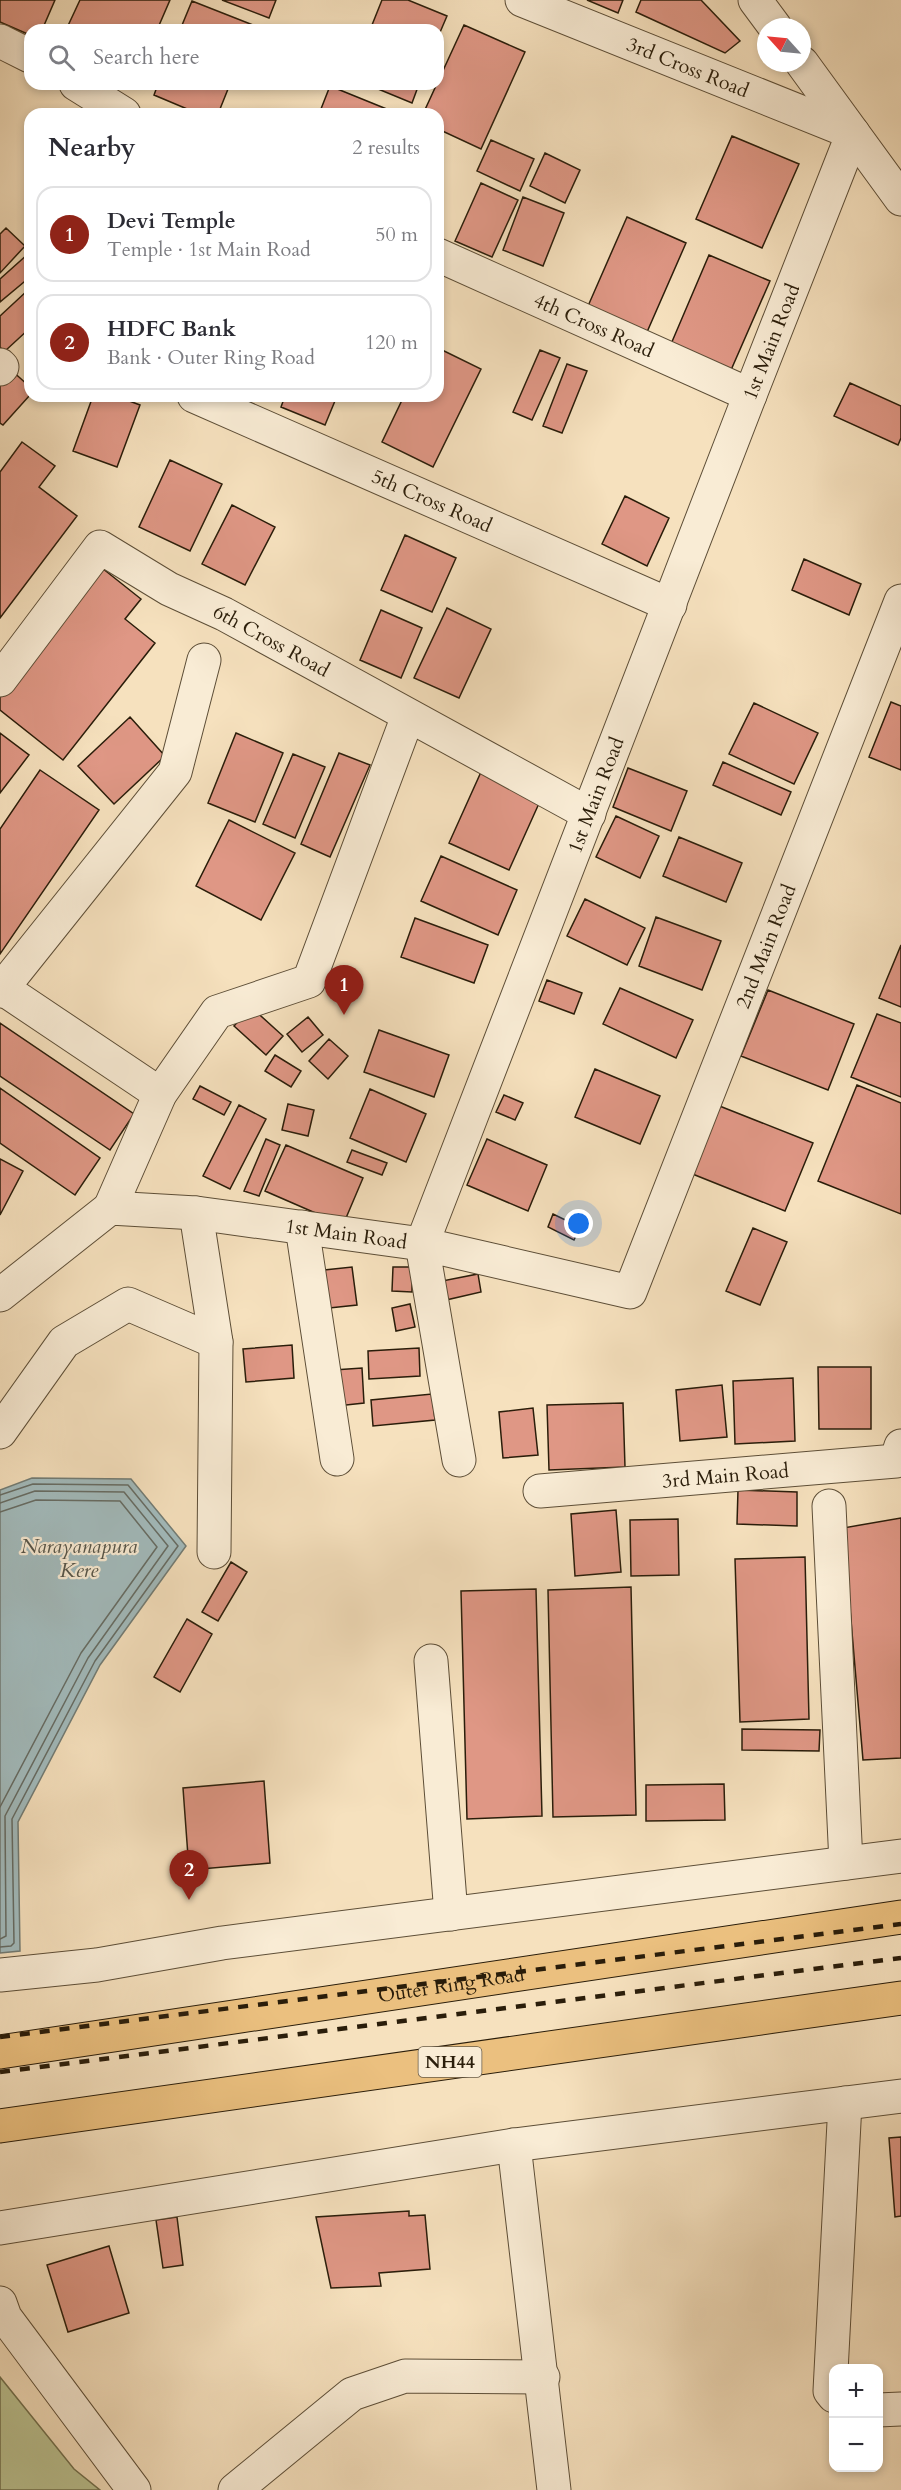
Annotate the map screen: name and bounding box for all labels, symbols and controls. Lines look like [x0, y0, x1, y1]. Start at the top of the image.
north arrow [757, 18, 811, 72]
search box [24, 24, 444, 90]
street label: 3rd Cross Road [623, 31, 753, 104]
icon: search [45, 41, 78, 74]
text: Search here [93, 42, 200, 72]
text: Nearby [48, 130, 136, 165]
text: 2 results [352, 134, 420, 161]
text: Devi Temple [107, 206, 236, 236]
text: 1 [64, 221, 75, 248]
text: 50 m [375, 221, 418, 248]
text: Temple · 1st Main Road [107, 236, 311, 263]
street label: 1st Main Road [736, 280, 807, 404]
street label: 4th Cross Road [529, 287, 659, 364]
text: HDFC Bank [107, 314, 236, 344]
text: 2 [64, 329, 75, 356]
text: 120 m [365, 329, 418, 356]
text: Bank · Outer Ring Road [107, 344, 315, 371]
street label: 5th Cross Road [367, 463, 497, 539]
street label: 6th Cross Road [209, 598, 335, 684]
street label: 1st Main Road [561, 733, 631, 857]
street label: 2nd Main Road [729, 880, 803, 1013]
pin: 1 [324, 966, 364, 1015]
your location [564, 1209, 593, 1238]
street label: 1st Main Road [284, 1212, 409, 1256]
street label: 3rd Main Road [661, 1457, 790, 1495]
water label: Narayanapura Kere [21, 1532, 137, 1585]
pin: 2 [170, 1850, 208, 1900]
street label: Outer Ring Road [376, 1961, 526, 2009]
road number: NH44 [418, 2047, 482, 2077]
map controls [829, 2364, 883, 2472]
button: + [829, 2364, 883, 2418]
button: − [829, 2418, 883, 2472]

